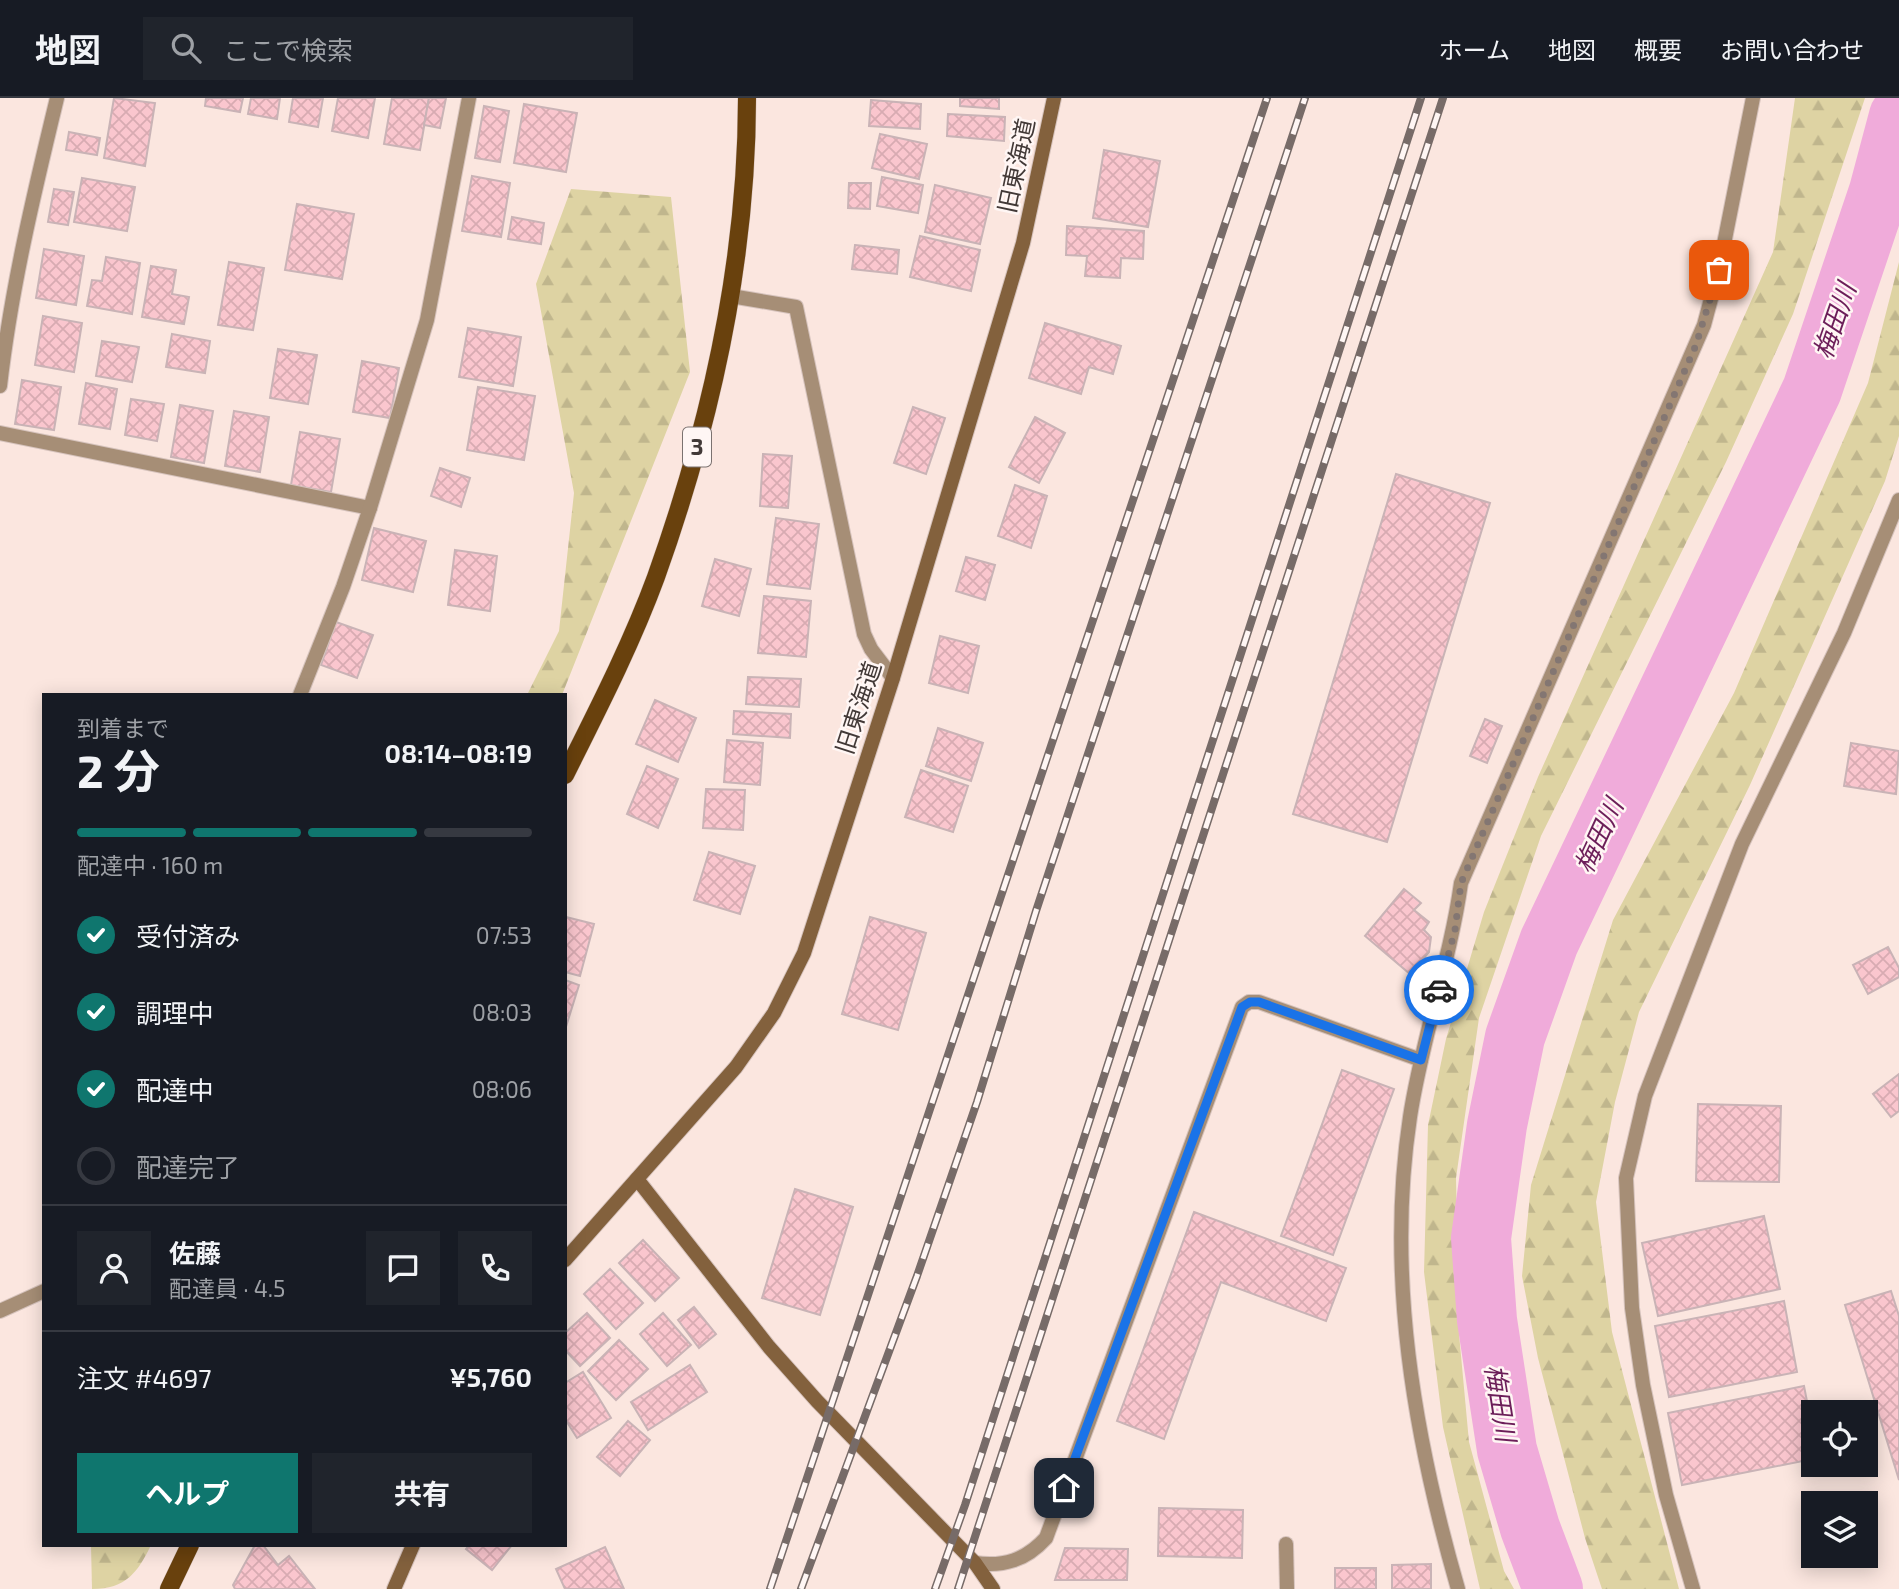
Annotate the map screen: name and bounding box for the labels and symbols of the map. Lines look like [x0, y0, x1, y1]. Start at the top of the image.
street label: 旧東海道 [991, 116, 1040, 216]
pin [1689, 240, 1749, 300]
water label: 梅田川 [1806, 276, 1862, 362]
road number: 3 [683, 428, 711, 466]
street label: 旧東海道 [829, 657, 886, 758]
water label: 梅田川 [1567, 791, 1629, 877]
courier [1404, 955, 1474, 1025]
water label: 梅田川 [1480, 1362, 1523, 1447]
pin [1034, 1458, 1094, 1518]

